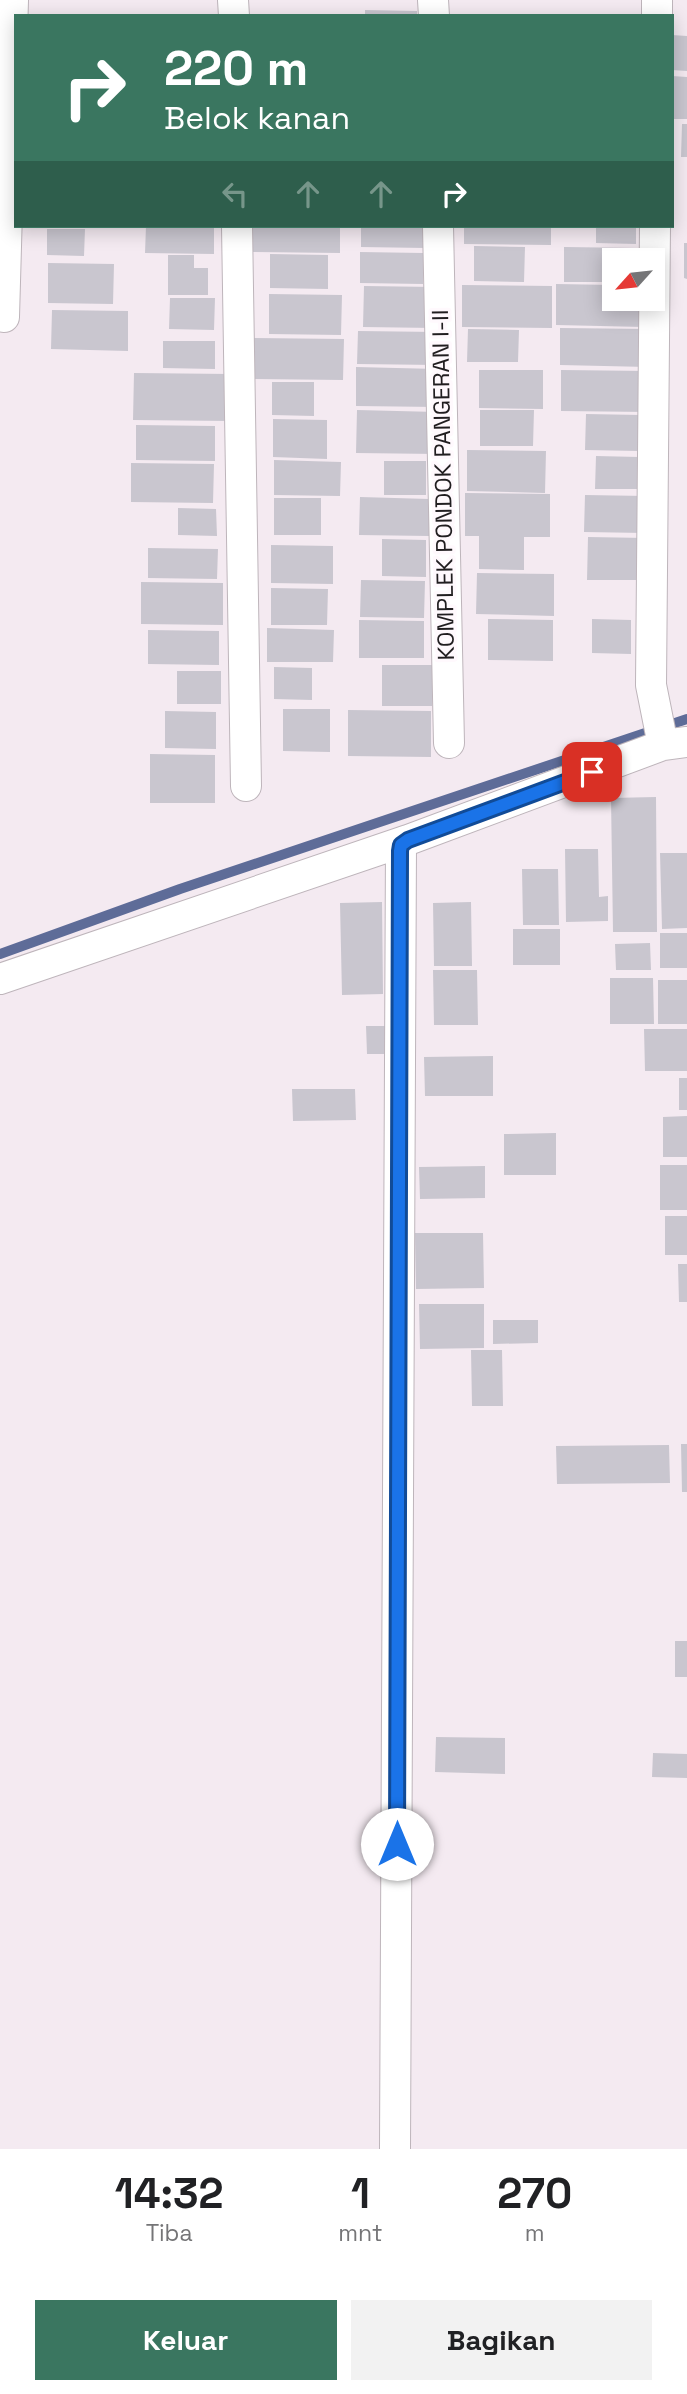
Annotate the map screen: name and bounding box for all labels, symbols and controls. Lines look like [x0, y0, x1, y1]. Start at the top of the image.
text: 220 m [164, 37, 308, 99]
icon: right [49, 42, 140, 133]
text: Belok kanan [164, 98, 350, 138]
icon: left [216, 175, 254, 213]
icon: ahead [289, 175, 327, 213]
icon: ahead [362, 175, 400, 213]
icon: right [435, 175, 473, 213]
north arrow [602, 248, 665, 312]
map controls [602, 248, 665, 311]
street label: KOMPLEK PONDOK PANGERAN I-II [425, 309, 461, 661]
pin [562, 742, 622, 802]
icon: arrive [573, 753, 611, 791]
position arrow [360, 1807, 434, 1881]
text: 14:32 [115, 2167, 224, 2220]
text: 1 [351, 2167, 370, 2220]
text: 270 [497, 2167, 572, 2220]
text: Tiba [146, 2218, 193, 2248]
text: mnt [338, 2218, 382, 2248]
text: m [525, 2218, 545, 2248]
button: Keluar [35, 2300, 337, 2380]
button: Bagikan [351, 2300, 652, 2380]

